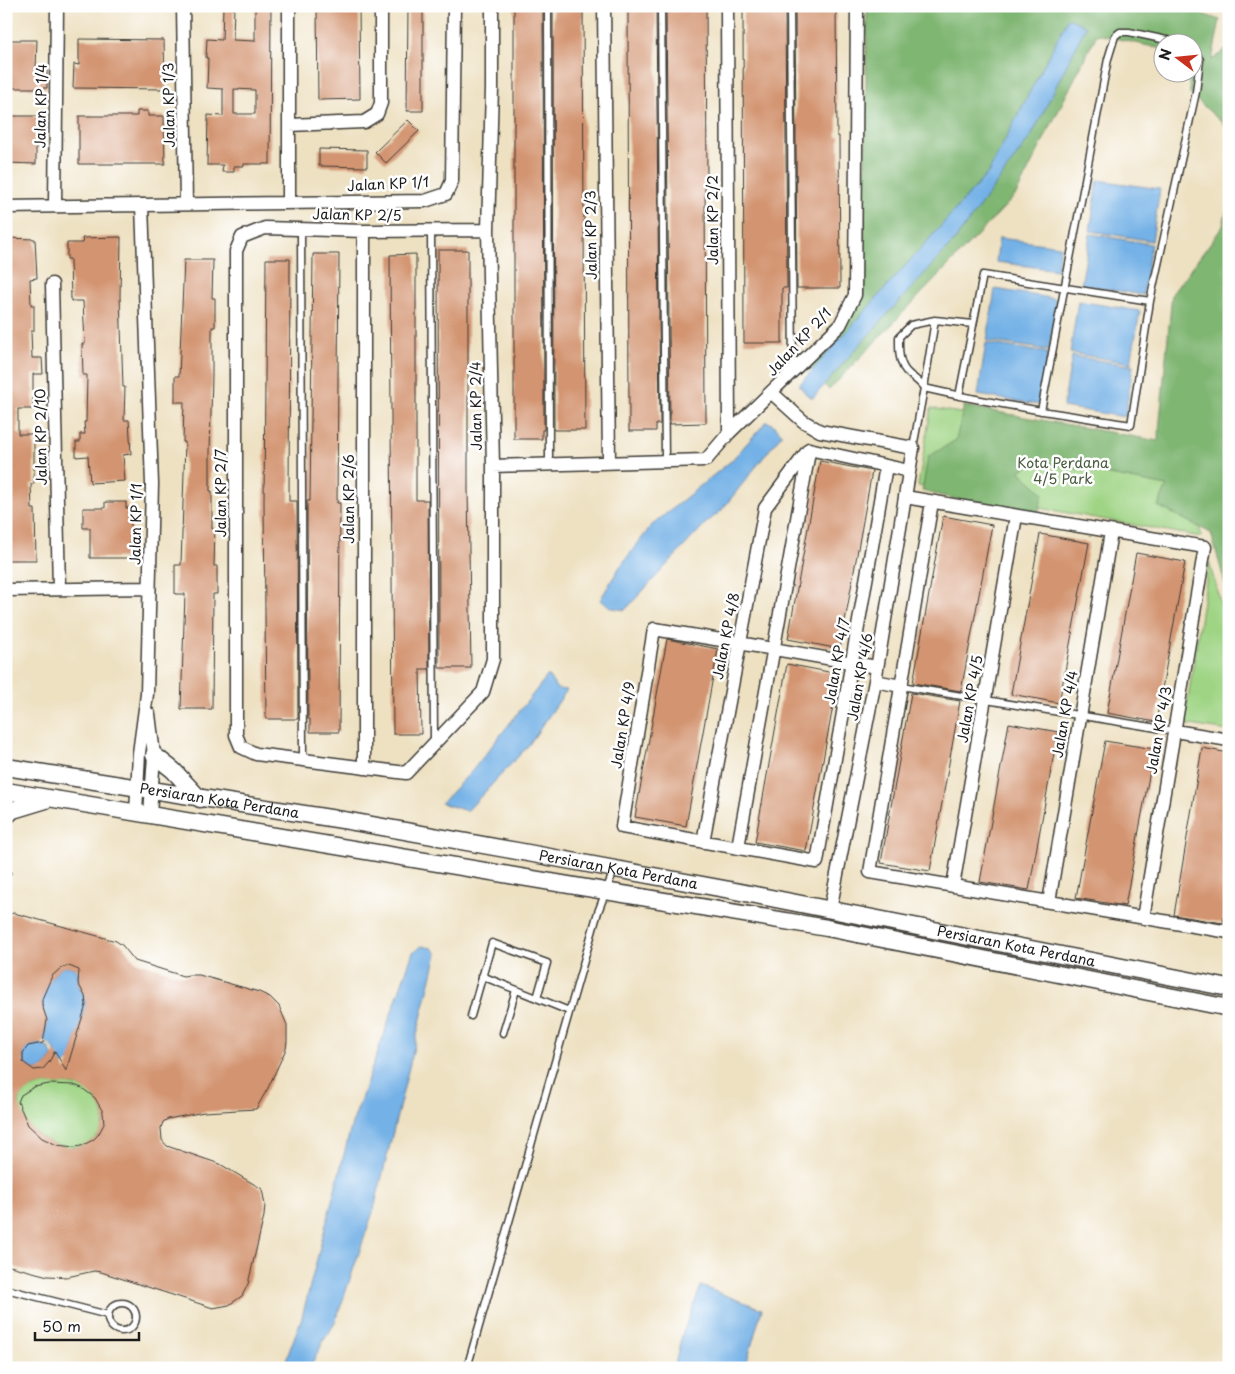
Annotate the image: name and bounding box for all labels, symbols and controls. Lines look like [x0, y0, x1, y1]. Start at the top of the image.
north arrow [1152, 32, 1202, 82]
text: N [1153, 46, 1177, 63]
street label: Jalan KP 1/3 [157, 62, 180, 148]
street label: Jalan KP 1/4 [29, 64, 52, 148]
street label: Jalan KP 1/1 [346, 171, 429, 196]
street label: Jalan KP 2/2 [702, 175, 723, 265]
street label: Jalan KP 2/3 [579, 190, 602, 280]
street label: Jalan KP 2/5 [312, 203, 402, 226]
street label: Jalan KP 2/1 [761, 303, 836, 380]
street label: Jalan KP 2/4 [464, 361, 487, 451]
street label: Jalan KP 2/10 [29, 388, 52, 486]
street label: Jalan KP 2/7 [210, 449, 231, 537]
park label: Kota Perdana 4/5 Park [1017, 452, 1109, 489]
street label: Jalan KP 2/6 [338, 454, 359, 544]
street label: Jalan KP 1/1 [124, 483, 147, 565]
street label: Jalan KP 4/8 [707, 591, 744, 681]
street label: Jalan KP 4/7 [819, 616, 854, 706]
street label: Jalan KP 4/6 [841, 631, 878, 722]
street label: Jalan KP 4/5 [951, 653, 988, 744]
street label: Jalan KP 4/4 [1046, 669, 1083, 759]
street label: Jalan KP 4/9 [605, 680, 640, 770]
street label: Jalan KP 4/3 [1140, 684, 1177, 776]
street label: Persiaran Kota Perdana [138, 777, 301, 823]
street label: Persiaran Kota Perdana [537, 844, 700, 894]
street label: Persiaran Kota Perdana [935, 920, 1097, 972]
scale bar [35, 1309, 139, 1341]
text: 50 m [42, 1314, 81, 1337]

